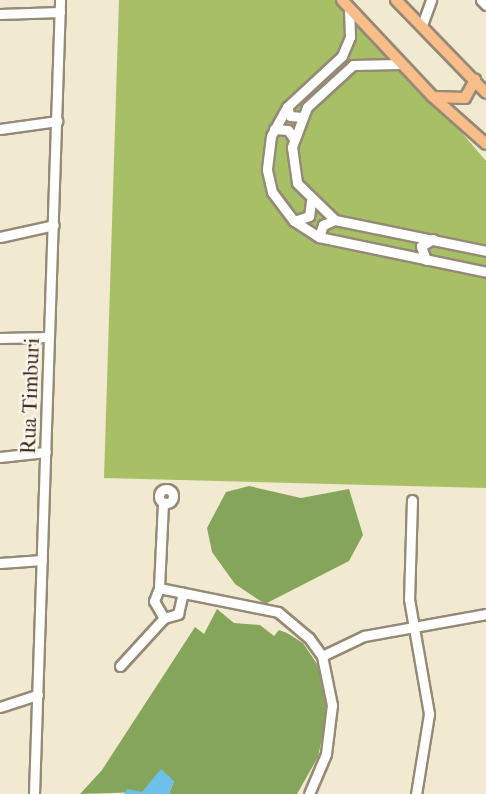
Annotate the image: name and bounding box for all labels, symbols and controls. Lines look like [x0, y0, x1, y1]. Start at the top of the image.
street label: Rua Timburi [15, 337, 45, 455]

